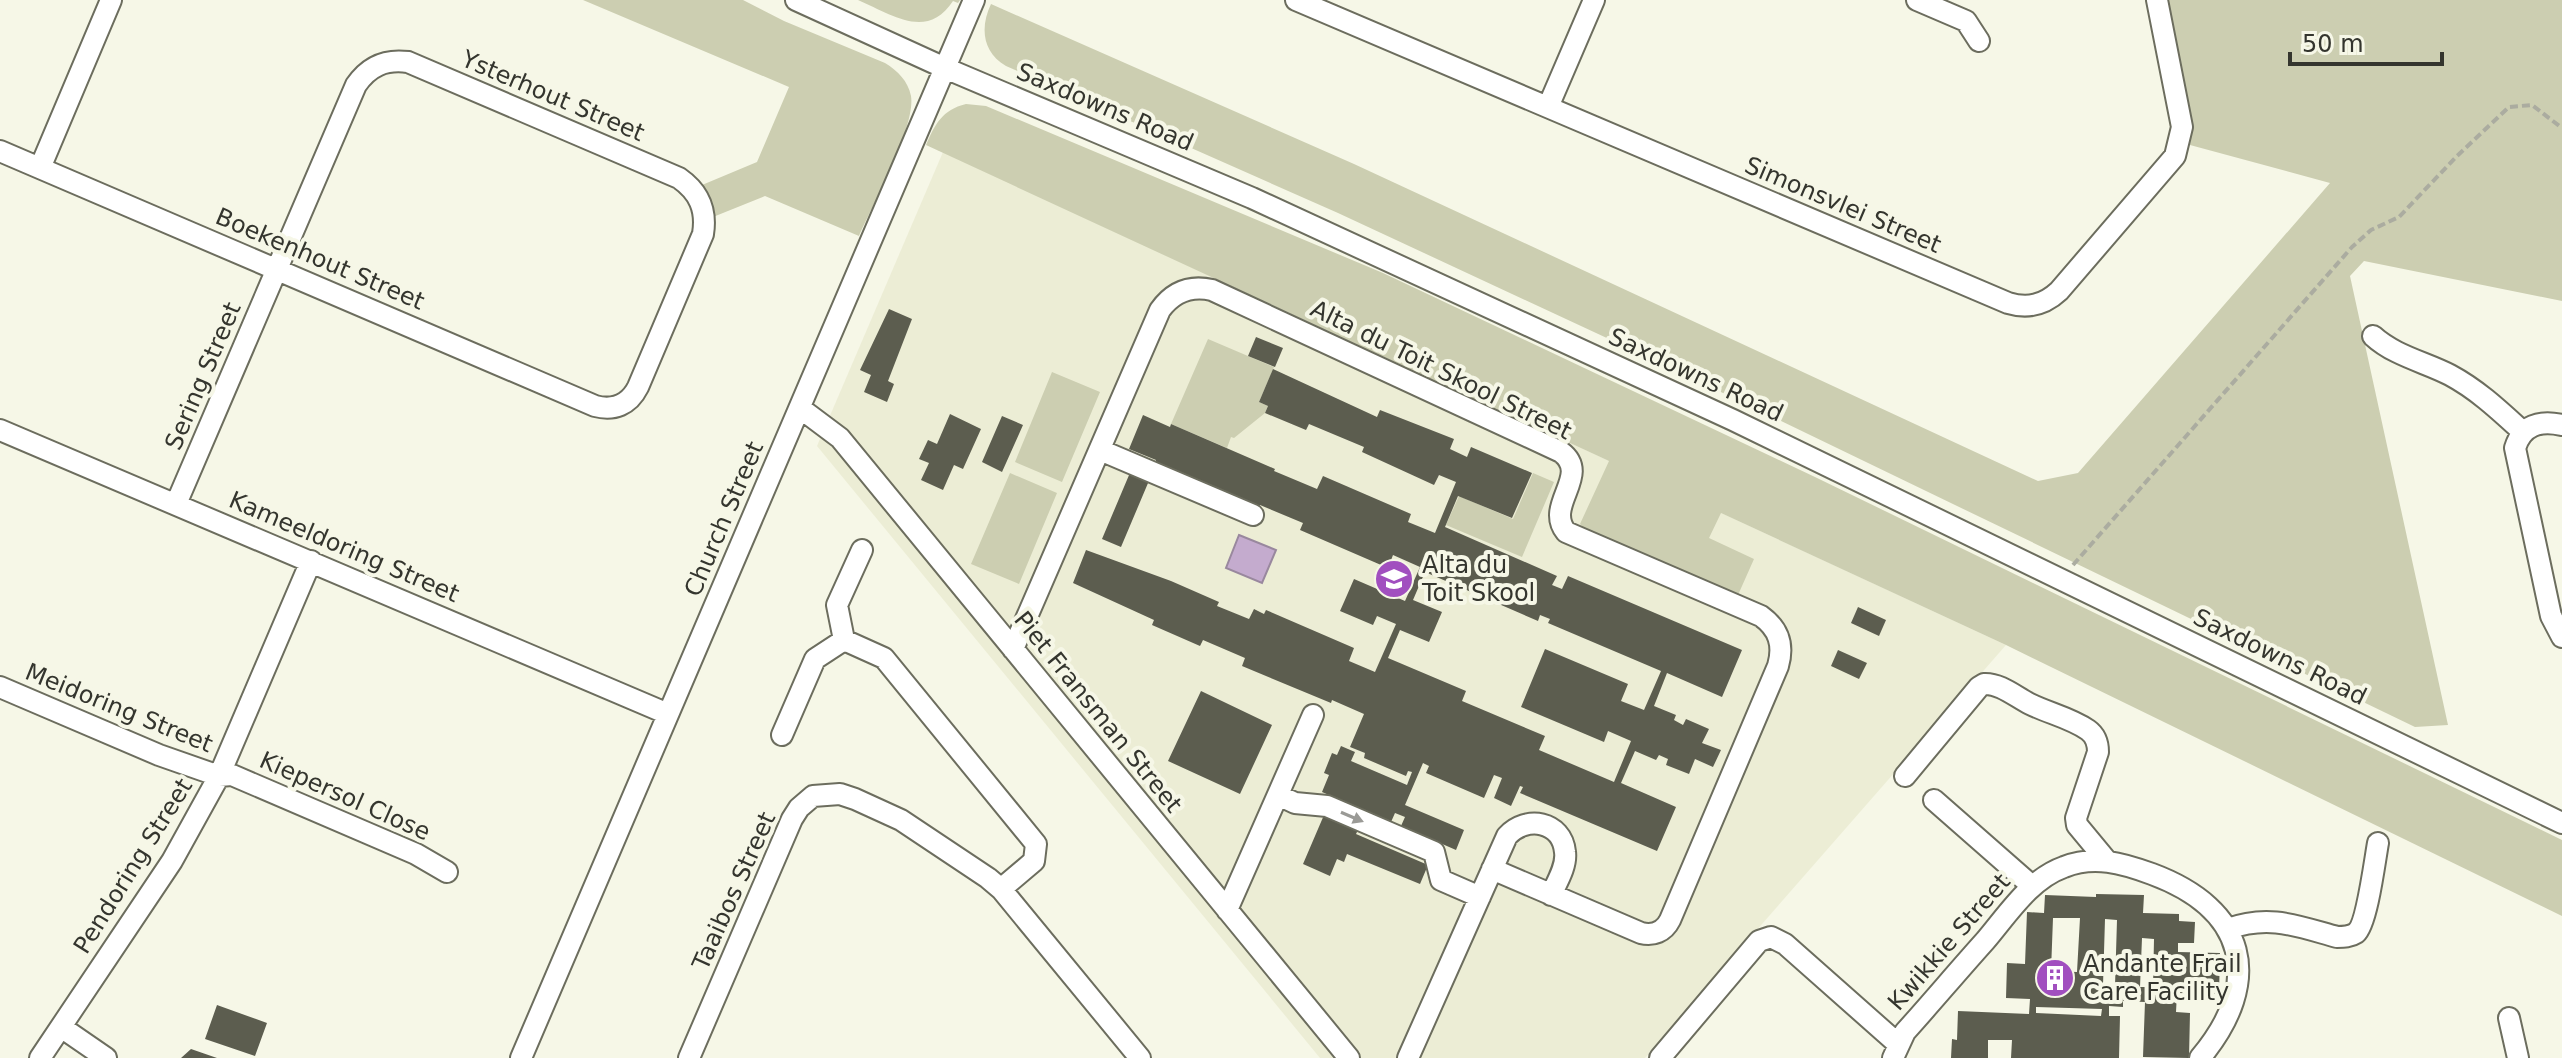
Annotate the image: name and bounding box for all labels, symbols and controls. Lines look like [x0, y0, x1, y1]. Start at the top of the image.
scale bar [2290, 16, 2442, 66]
text: 50 m [2302, 30, 2364, 58]
street label: Ysterhout Street [456, 44, 649, 147]
street label: Saxdowns Road [1012, 57, 1198, 157]
street label: Simonsvlei Street [1741, 151, 1945, 259]
street label: Boekenhout Street [211, 202, 429, 316]
street label: Alta du Toit Skool Street [1306, 295, 1576, 445]
street label: Sering Street [159, 298, 247, 454]
street label: Saxdowns Road [1604, 322, 1788, 428]
street label: Church Street [679, 437, 769, 601]
street label: Kameeldoring Street [225, 486, 463, 608]
place label: Alta du Toit Skool [1421, 551, 1535, 607]
school or university icon: Alta du Toit Skool [1373, 558, 1415, 600]
street label: Saxdowns Road [2189, 603, 2371, 711]
street label: Piet Fransman Street [1008, 606, 1188, 818]
street label: Meidoring Street [21, 658, 217, 758]
street label: Kiepersol Close [255, 746, 435, 846]
street label: Pendoring Street [68, 773, 198, 959]
street label: Taaibos Street [686, 808, 781, 975]
one-way arrow [1340, 810, 1364, 823]
street label: Kwikkie Street [1882, 868, 2016, 1016]
place label: Andante Frail Care Facility [2083, 950, 2242, 1006]
building icon: Andante Frail Care Facility [2034, 957, 2076, 999]

